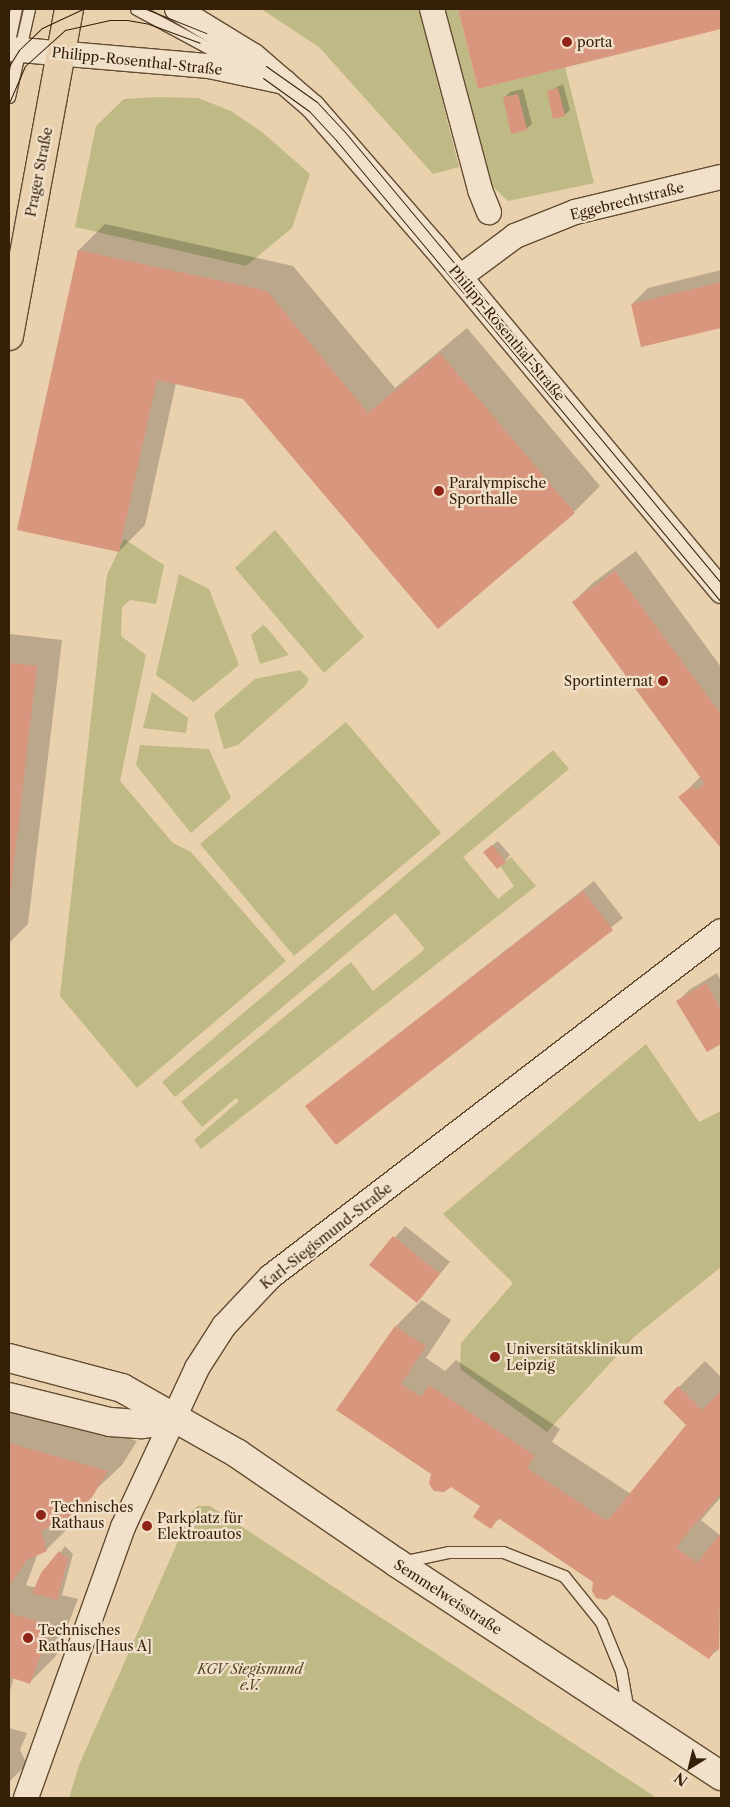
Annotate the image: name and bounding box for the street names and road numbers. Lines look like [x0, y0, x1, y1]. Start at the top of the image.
street label: Philipp-Rosenthal-Straße [51, 44, 223, 78]
street label: Prager Straße [22, 126, 56, 218]
street label: Eggebrechtstraße [568, 179, 686, 223]
street label: Philipp-Rosenthal-Straße [445, 262, 569, 404]
street label: Karl-Siegismund-Straße [257, 1179, 395, 1293]
street label: Semmelweisstraße [391, 1556, 505, 1638]

